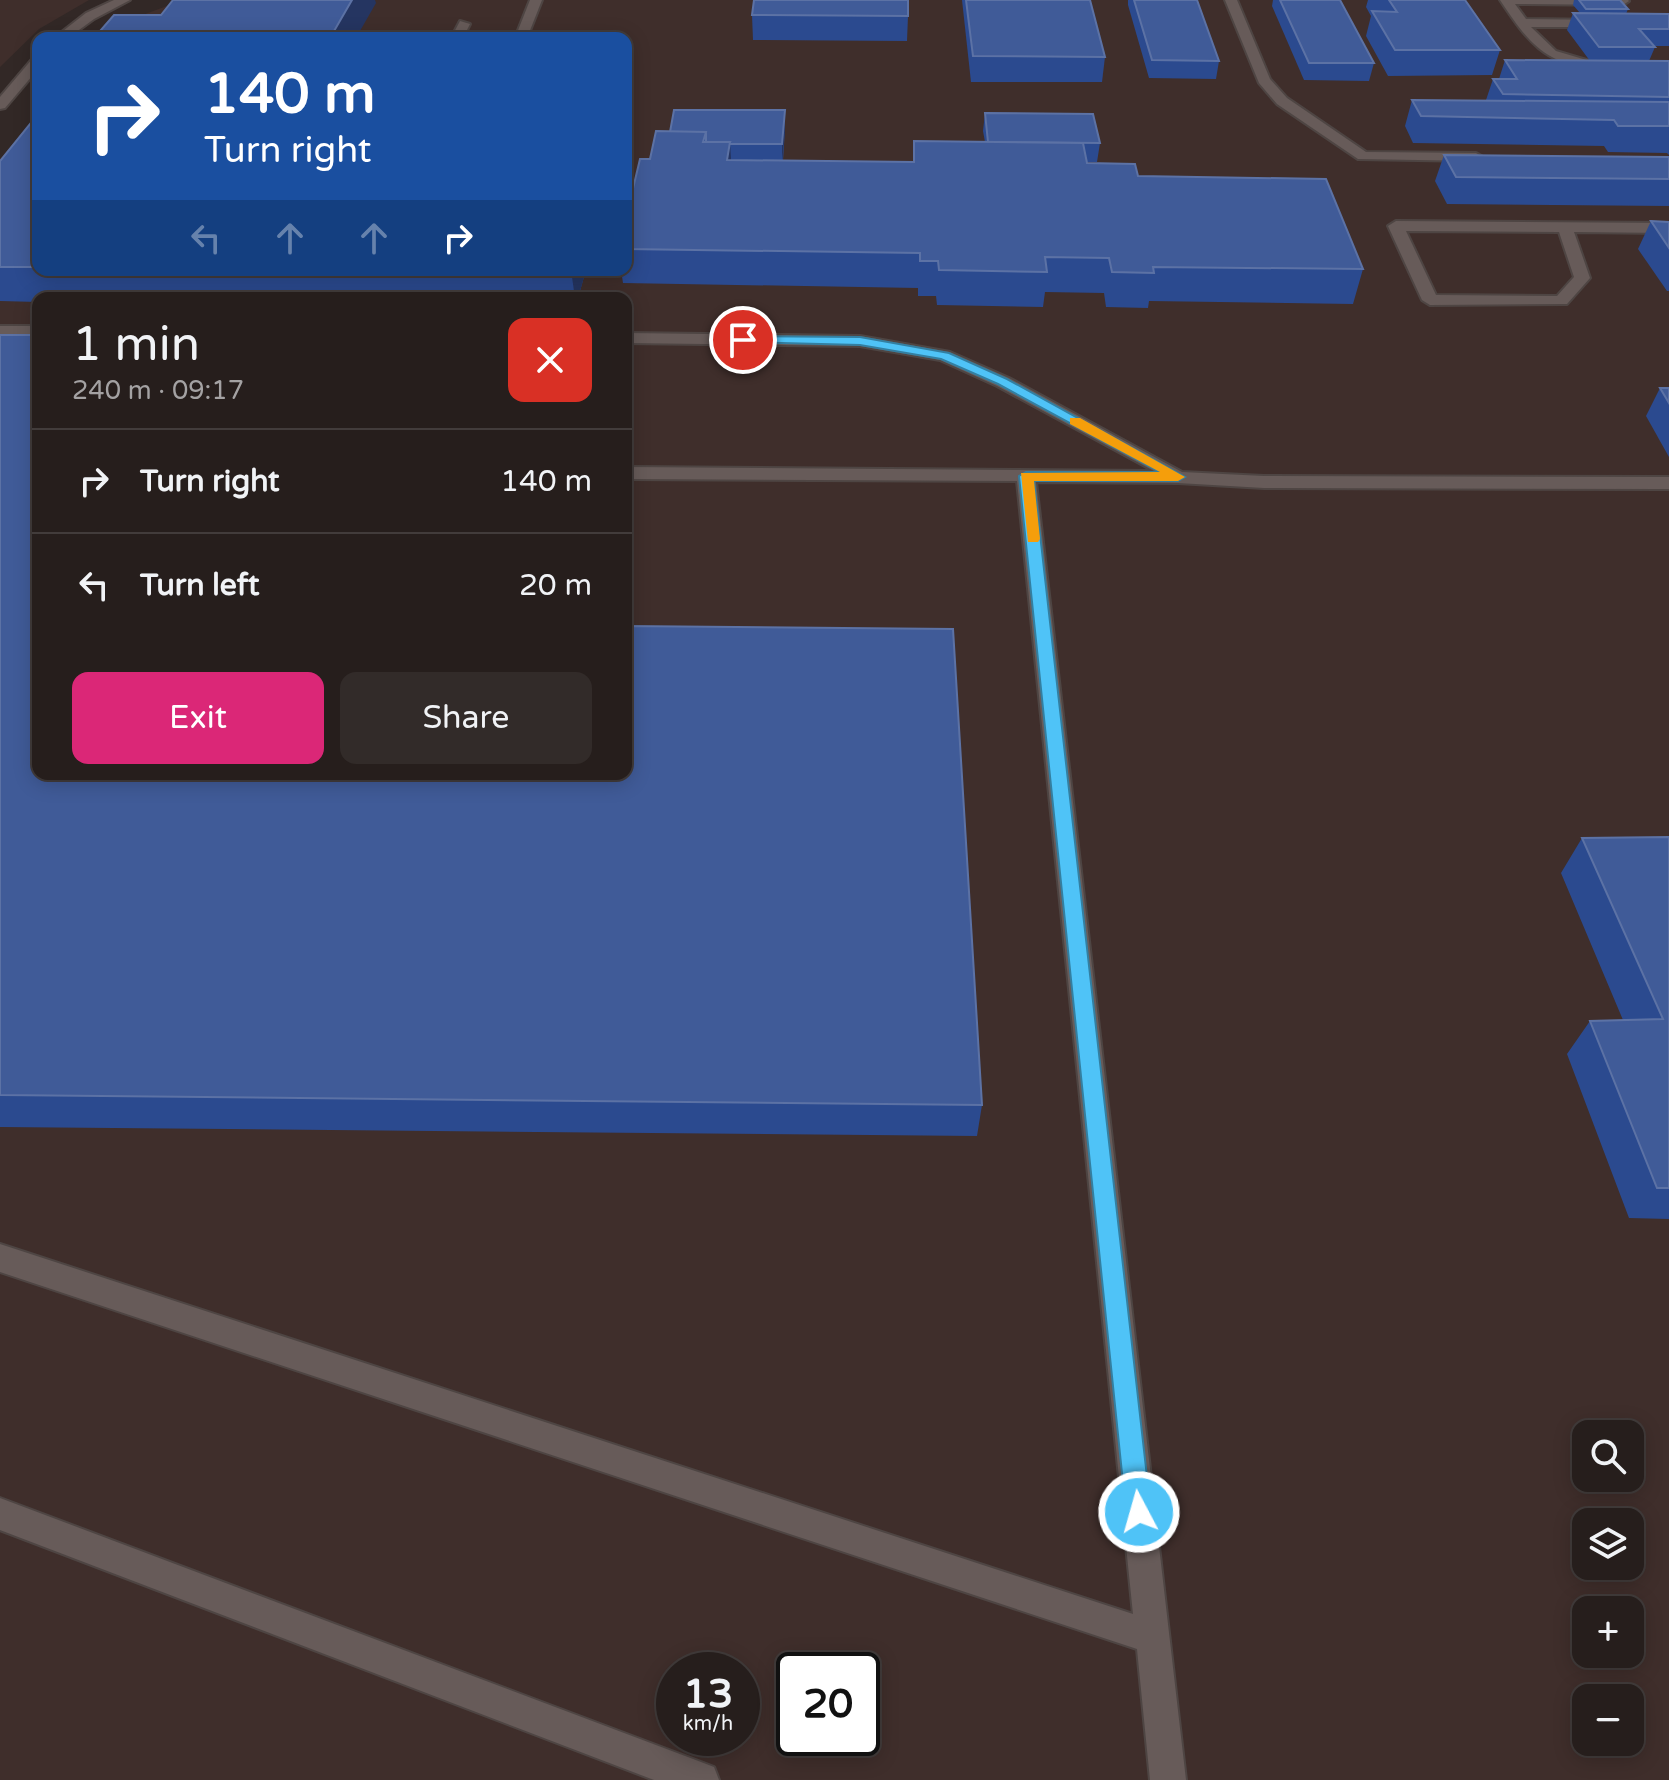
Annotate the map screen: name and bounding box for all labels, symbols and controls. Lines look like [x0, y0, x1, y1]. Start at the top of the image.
text: 140 m [204, 61, 375, 128]
icon: right [72, 64, 176, 168]
text: Turn right [204, 129, 371, 172]
icon: left [184, 216, 228, 260]
icon: ahead [268, 216, 312, 260]
icon: ahead [352, 216, 396, 260]
icon: right [436, 216, 480, 260]
pin [709, 306, 777, 374]
text: 1 min [72, 316, 200, 374]
button: close [508, 318, 592, 402]
icon: arrive [721, 318, 765, 362]
text: 240 m · 09:17 [72, 375, 244, 406]
icon: right [72, 459, 116, 503]
text: Turn right [140, 463, 280, 500]
text: 140 m [500, 463, 592, 500]
icon: left [72, 563, 116, 607]
text: Turn left [140, 567, 259, 604]
text: 20 m [519, 567, 592, 604]
button: Exit [72, 672, 324, 764]
button: Share [340, 672, 592, 764]
map controls [1572, 1420, 1644, 1756]
button: search [1572, 1420, 1644, 1492]
position arrow [1097, 1470, 1181, 1554]
button: layers [1572, 1508, 1644, 1580]
button: + [1572, 1596, 1644, 1668]
speed limit sign: 20 [776, 1652, 880, 1756]
text: 13 [683, 1670, 733, 1718]
button: − [1572, 1684, 1644, 1756]
text: km/h [683, 1712, 733, 1736]

